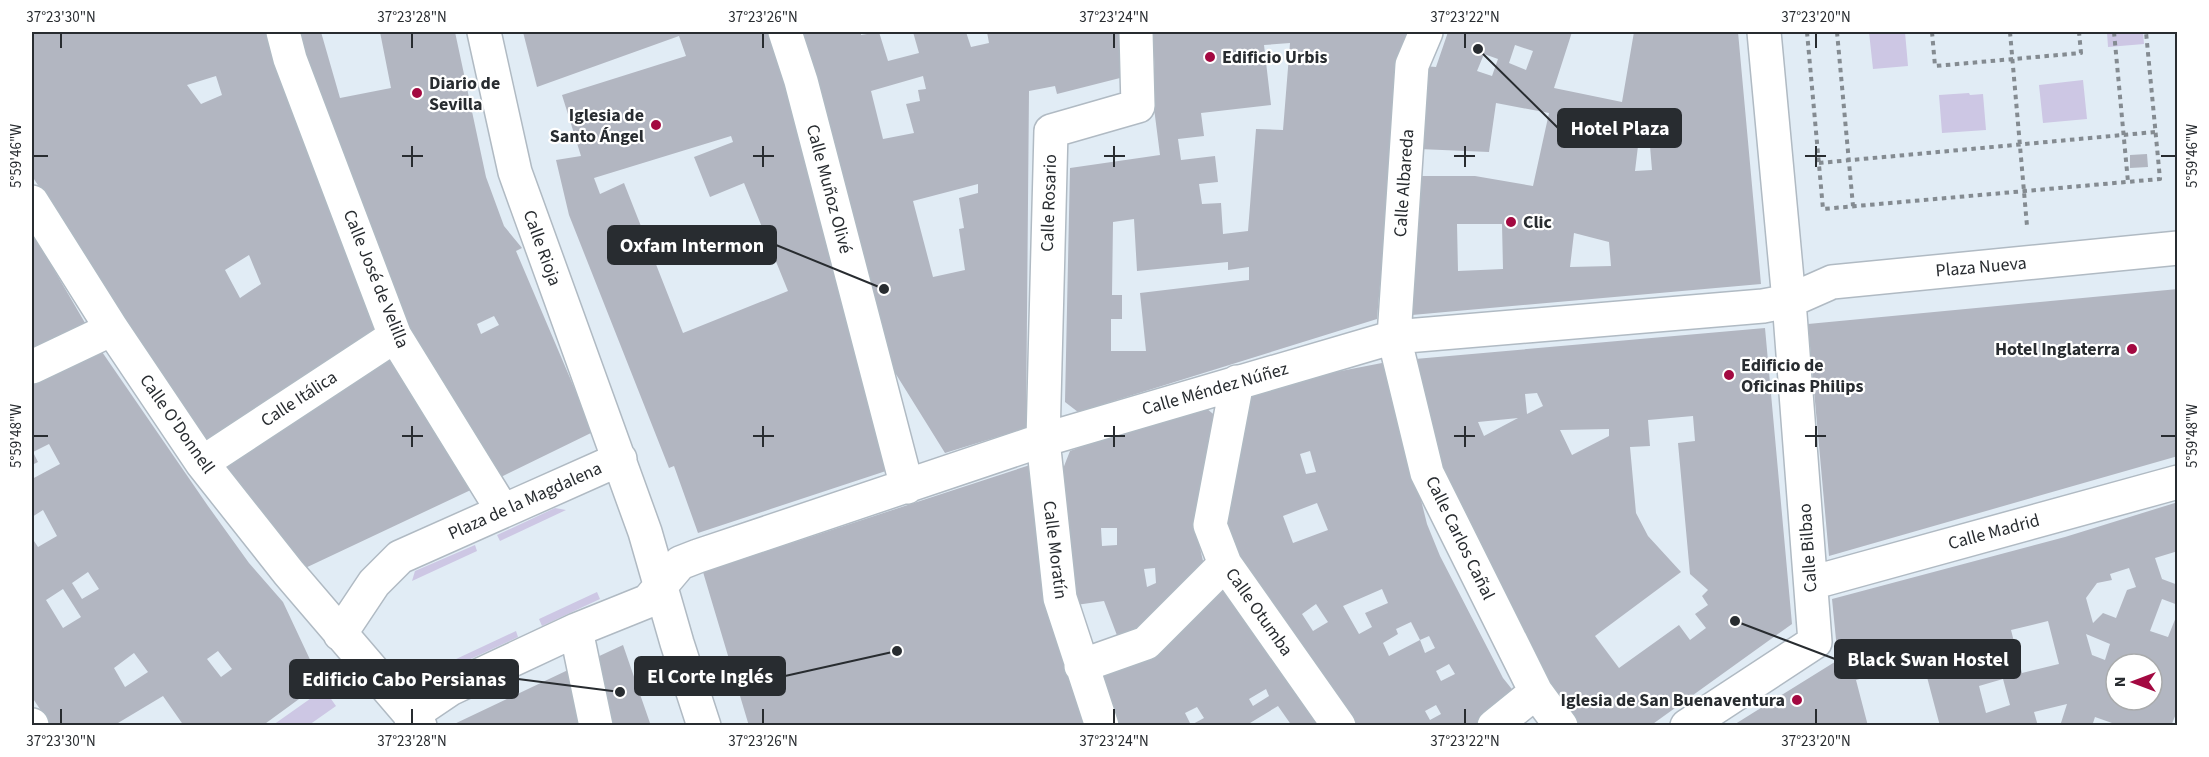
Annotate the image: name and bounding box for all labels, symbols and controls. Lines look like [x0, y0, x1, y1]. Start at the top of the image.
text: 37°23'30"N [26, 7, 96, 28]
text: 37°23'28"N [377, 7, 447, 28]
text: 37°23'26"N [728, 7, 798, 28]
text: 37°23'24"N [1079, 7, 1149, 28]
text: 37°23'22"N [1430, 7, 1500, 28]
text: 37°23'20"N [1781, 7, 1851, 28]
place label: Edificio Urbis [1222, 45, 1327, 70]
marker: Edificio Urbis [1203, 50, 1217, 64]
place label: Diario de Sevilla [429, 71, 500, 117]
marker: Diario de Sevilla [410, 86, 424, 100]
place label: Iglesia de Santo Ángel [550, 103, 644, 149]
callout: Hotel Plaza [1558, 109, 1681, 147]
text: Hotel Plaza [1570, 115, 1670, 143]
marker: Iglesia de Santo Ángel [649, 118, 663, 132]
street label: Calle Muñoz Olivé [800, 122, 858, 256]
text: 5°59'46"W [6, 124, 27, 188]
text: 5°59'46"W [2182, 124, 2203, 188]
street label: Calle Albareda [1388, 128, 1420, 238]
street label: Calle Rosario [1035, 154, 1063, 252]
street label: Calle José de Velilla [337, 206, 415, 352]
street label: Calle Rioja [517, 207, 567, 289]
place label: Clic [1523, 210, 1553, 235]
marker: Clic [1504, 215, 1518, 229]
callout: Oxfam Intermon [608, 226, 776, 264]
text: Oxfam Intermon [620, 232, 764, 260]
street label: Plaza Nueva [1934, 251, 2028, 283]
place label: Hotel Inglaterra [1995, 337, 2120, 362]
marker: Hotel Inglaterra [2125, 342, 2139, 356]
place label: Edificio de Oficinas Philips [1741, 353, 1863, 399]
street label: Calle Méndez Núñez [1139, 356, 1291, 422]
street label: Calle Itálica [256, 365, 342, 433]
marker: Edificio de Oficinas Philips [1722, 368, 1736, 382]
street label: Calle O'Donnell [133, 369, 221, 479]
text: 5°59'48"W [6, 404, 27, 468]
text: 5°59'48"W [2182, 404, 2203, 468]
street label: Plaza de la Magdalena [444, 456, 606, 546]
street label: Calle Carlos Cañal [1419, 472, 1501, 604]
street label: Calle Moratín [1037, 499, 1073, 601]
street label: Calle Bilbao [1792, 503, 1824, 593]
street label: Calle Madrid [1945, 508, 2043, 556]
street label: Calle Otumba [1219, 563, 1299, 661]
callout: Black Swan Hostel [1835, 640, 2020, 678]
text: Black Swan Hostel [1847, 646, 2009, 674]
north arrow [2104, 652, 2164, 712]
callout: El Corte Inglés [635, 657, 785, 695]
callout: Edificio Cabo Persianas [290, 660, 518, 698]
text: El Corte Inglés [647, 663, 773, 691]
text: Edificio Cabo Persianas [302, 666, 506, 694]
text: N [2109, 677, 2131, 687]
place label: Iglesia de San Buenaventura [1560, 688, 1785, 713]
marker: Iglesia de San Buenaventura [1790, 693, 1804, 707]
text: 37°23'30"N [26, 731, 96, 752]
text: 37°23'28"N [377, 731, 447, 752]
text: 37°23'26"N [728, 731, 798, 752]
text: 37°23'24"N [1079, 731, 1149, 752]
text: 37°23'22"N [1430, 731, 1500, 752]
text: 37°23'20"N [1781, 731, 1851, 752]

